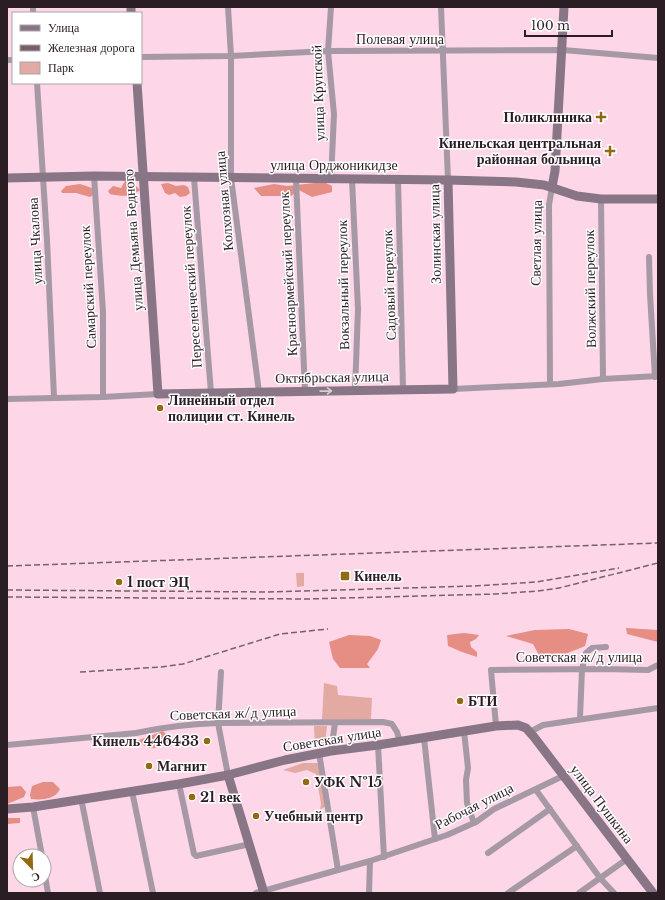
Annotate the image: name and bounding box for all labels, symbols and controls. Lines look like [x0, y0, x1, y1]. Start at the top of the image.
legend [12, 12, 142, 84]
scale bar [525, 12, 612, 38]
text: 100 m [531, 18, 570, 33]
text: Улица [48, 20, 80, 35]
street label: Полевая улица [356, 30, 445, 48]
text: Железная дорога [48, 40, 135, 55]
street label: улица Крупской [307, 44, 329, 141]
text: Парк [48, 60, 74, 75]
place label: Поликлиника [503, 108, 592, 126]
marker: Поликлиника [595, 111, 607, 123]
place label: Кинельская центральная районная больница [439, 134, 601, 168]
marker: Кинельская центральная районная больница [604, 145, 616, 157]
street label: Колхозная улица [211, 150, 237, 252]
street label: улица Орджоникидзе [270, 156, 398, 174]
street label: улица Демьяна Бедного [119, 169, 147, 311]
street label: Золинская улица [425, 183, 445, 284]
street label: Красноармейский переулок [275, 191, 301, 357]
street label: улица Чкалова [24, 196, 46, 285]
street label: Светлая улица [526, 199, 546, 286]
street label: Переселенческий переулок [176, 205, 206, 369]
street label: Вокзальный переулок [333, 219, 353, 350]
street label: Самарский переулок [76, 225, 100, 349]
street label: Садовый переулок [378, 229, 400, 341]
street label: Волжский переулок [580, 229, 600, 348]
street label: Октябрьская улица [275, 367, 390, 387]
one-way arrow [319, 387, 332, 395]
place label: Линейный отдел полиции ст. Кинель [168, 391, 296, 425]
marker: Линейный отдел полиции ст. Кинель [155, 403, 165, 413]
place label: Кинель [354, 567, 402, 585]
marker: Кинель [339, 570, 351, 582]
place label: 1 пост ЭЦ [127, 573, 189, 591]
marker: 1 пост ЭЦ [114, 577, 124, 587]
street label: Советская ж/д улица [516, 648, 643, 666]
place label: БТИ [468, 692, 497, 710]
marker: БТИ [455, 696, 465, 706]
street label: Советская ж/д улица [169, 702, 297, 724]
street label: Советская улица [281, 722, 383, 756]
place label: Кинель 446433 [92, 732, 199, 750]
marker: Кинель 446433 [202, 736, 212, 746]
place label: Магнит [157, 757, 207, 775]
marker: Магнит [144, 761, 154, 771]
street label: улица Пушкина [566, 761, 638, 848]
place label: УФК №15 [314, 773, 382, 791]
marker: УФК №15 [301, 777, 311, 787]
street label: Рабочая улица [432, 778, 517, 834]
place label: 21 век [200, 788, 242, 806]
marker: 21 век [187, 792, 197, 802]
place label: Учебный центр [264, 807, 364, 825]
marker: Учебный центр [251, 811, 261, 821]
north arrow [12, 848, 52, 888]
text: С [29, 869, 42, 885]

